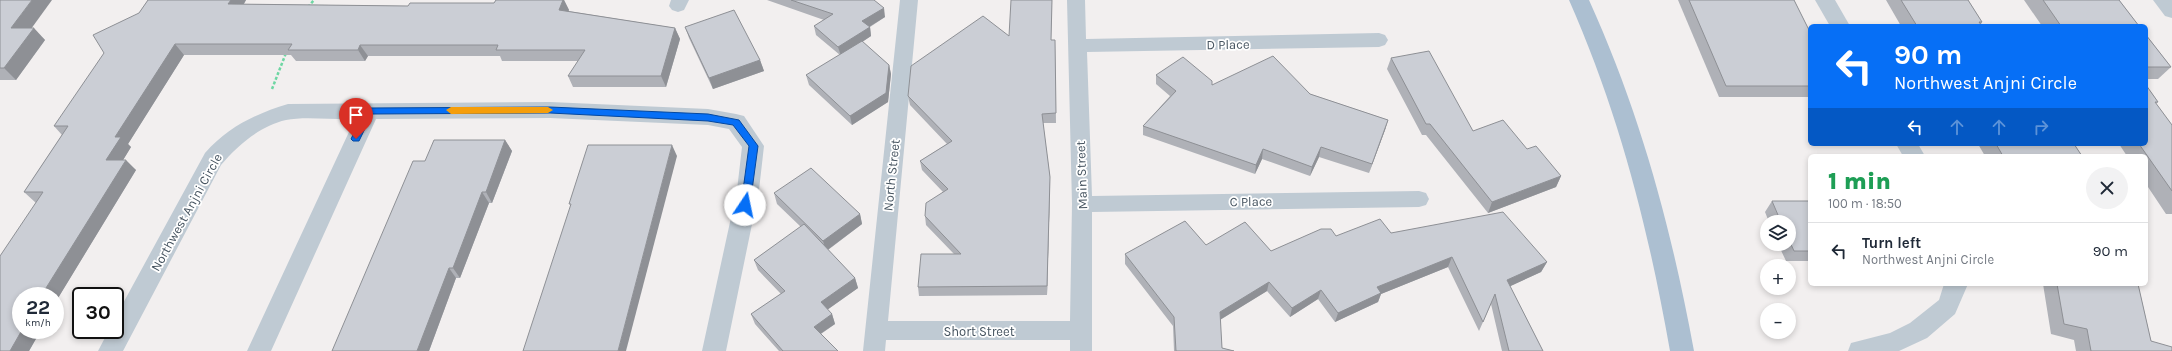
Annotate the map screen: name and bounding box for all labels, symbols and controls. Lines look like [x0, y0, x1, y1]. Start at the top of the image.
street label: D Place [1206, 37, 1250, 52]
text: 90 m [1894, 38, 1962, 71]
icon: left [1828, 40, 1880, 92]
text: Northwest Anjni Circle [1894, 72, 2077, 94]
pin [339, 98, 373, 139]
icon: arrive [345, 104, 367, 126]
icon: left [1904, 116, 1926, 138]
icon: ahead [1946, 116, 1968, 138]
icon: ahead [1988, 116, 2010, 138]
icon: right [2030, 116, 2052, 138]
street label: North Street [880, 138, 903, 212]
street label: Main Street [1073, 140, 1090, 210]
street label: Northwest Anjni Circle [148, 151, 225, 274]
text: 1 min [1828, 167, 1891, 195]
button: close [2086, 167, 2128, 209]
position arrow [724, 184, 766, 226]
street label: C Place [1230, 194, 1273, 209]
text: 100 m · 18:50 [1828, 196, 1902, 211]
map controls [1760, 215, 1796, 339]
button: layers [1760, 215, 1796, 251]
text: Turn left [1862, 234, 1921, 252]
icon: left [1828, 240, 1850, 262]
text: 90 m [2093, 242, 2128, 260]
text: Northwest Anjni Circle [1862, 252, 1994, 267]
button: + [1760, 259, 1796, 295]
speed limit sign: 30 [72, 287, 124, 339]
text: 22 [26, 296, 50, 319]
button: − [1760, 303, 1796, 339]
text: km/h [25, 317, 51, 329]
street label: Short Street [943, 324, 1015, 339]

